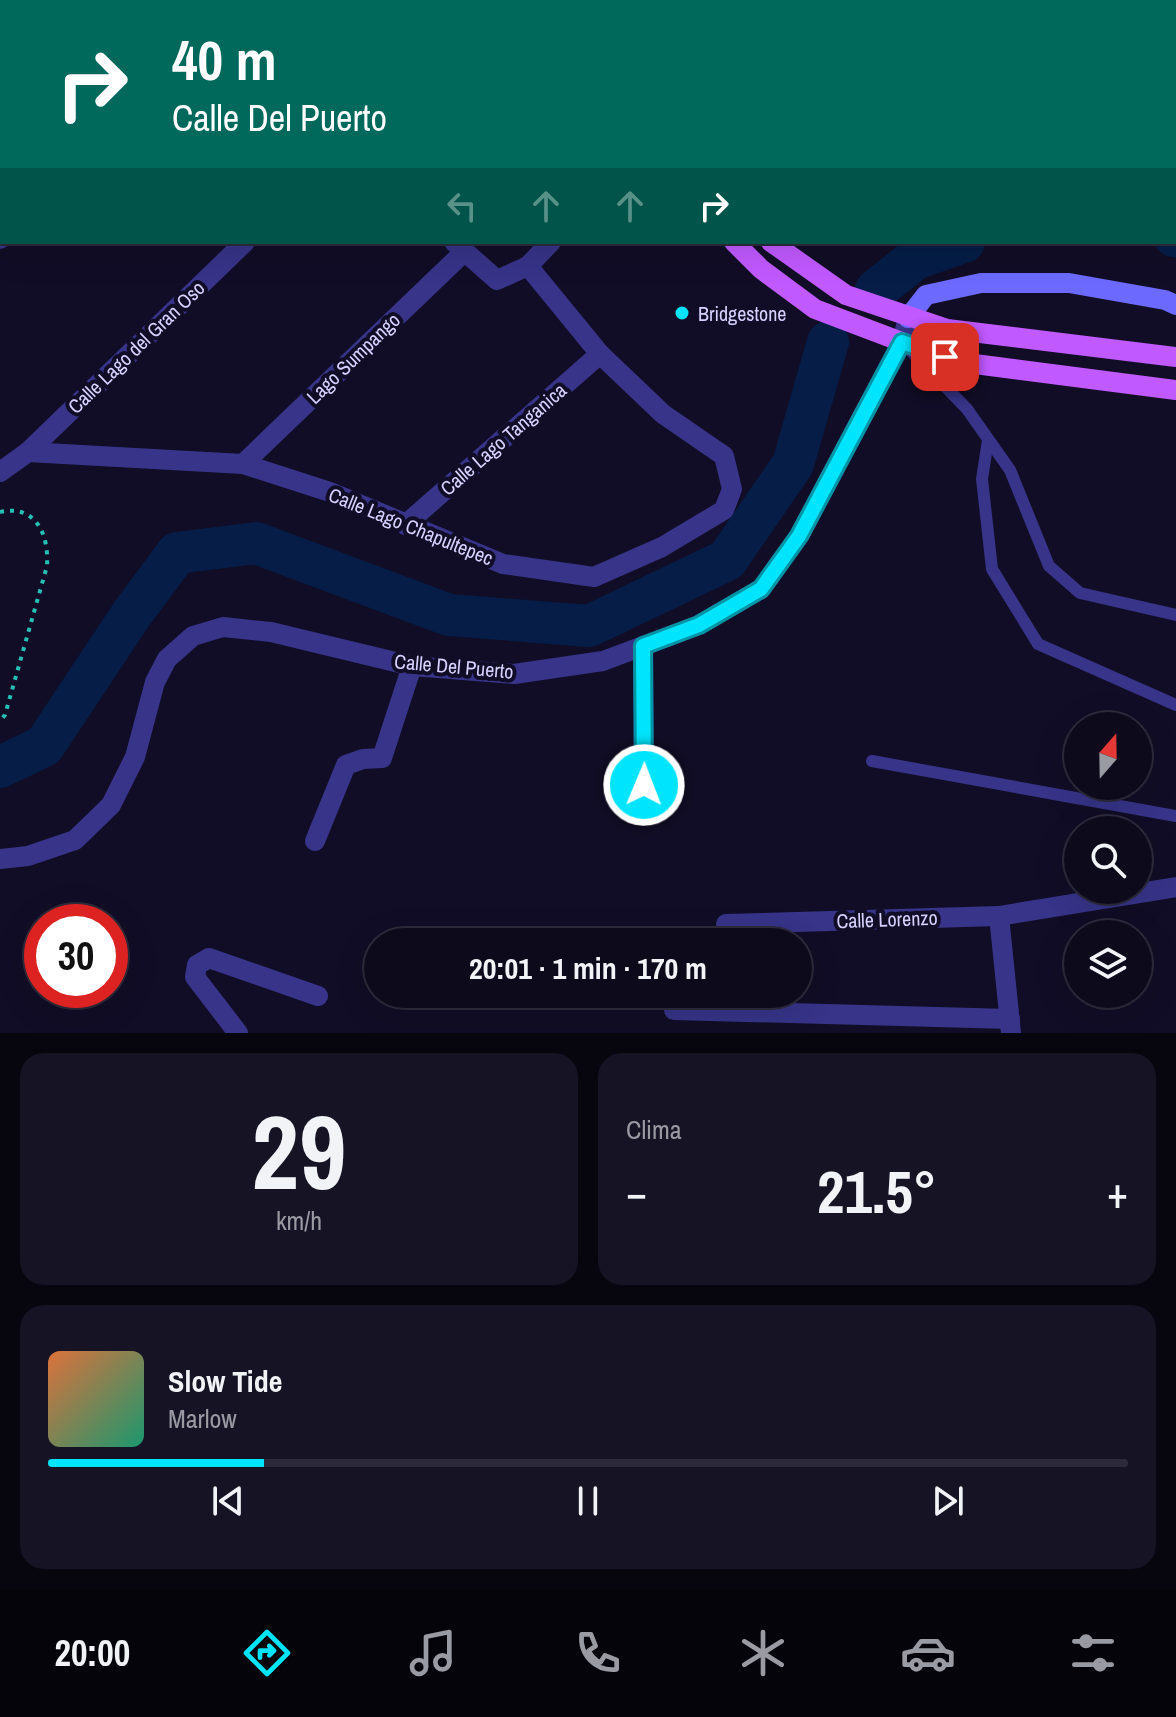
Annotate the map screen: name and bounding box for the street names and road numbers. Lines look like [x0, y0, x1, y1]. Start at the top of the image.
street label: Calle Lago del Gran Oso [62, 275, 210, 419]
street label: Lago Sumpango [300, 306, 406, 410]
street label: Calle Lago Tanganica [434, 377, 572, 501]
street label: Calle Lago Chapultepec [325, 481, 497, 571]
street label: Calle Del Puerto [393, 647, 515, 685]
street label: Calle Lorenzo [836, 904, 938, 934]

